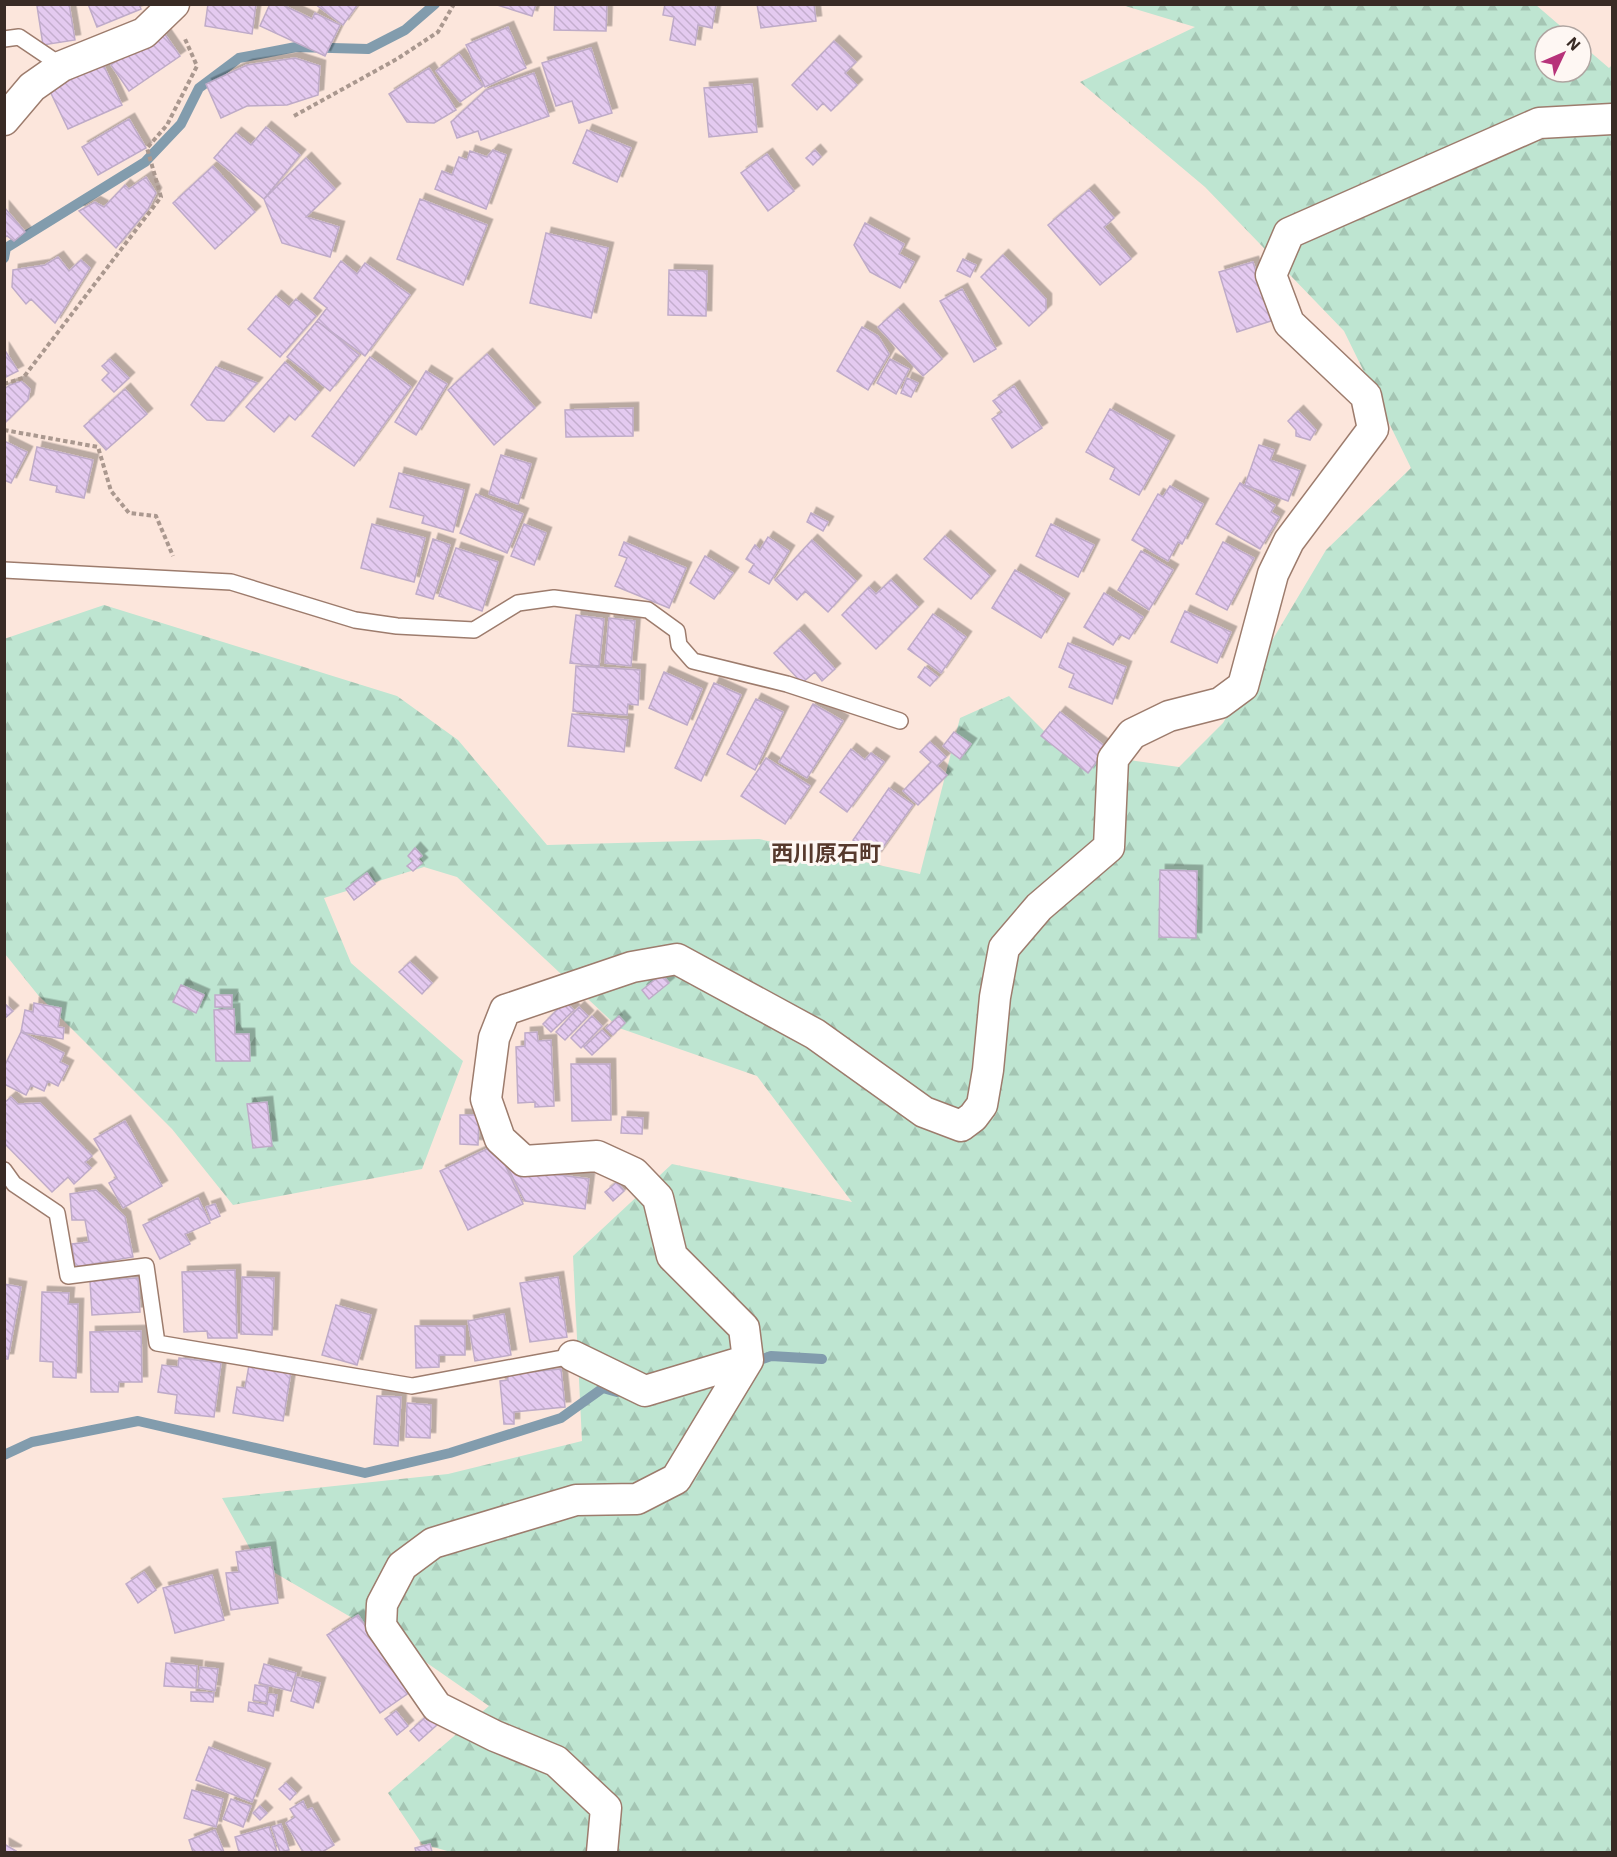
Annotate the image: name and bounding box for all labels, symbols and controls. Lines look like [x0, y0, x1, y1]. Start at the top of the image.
north arrow [1533, 24, 1593, 84]
text: N [1563, 32, 1585, 55]
district label: 西川原石町 [771, 838, 881, 867]

